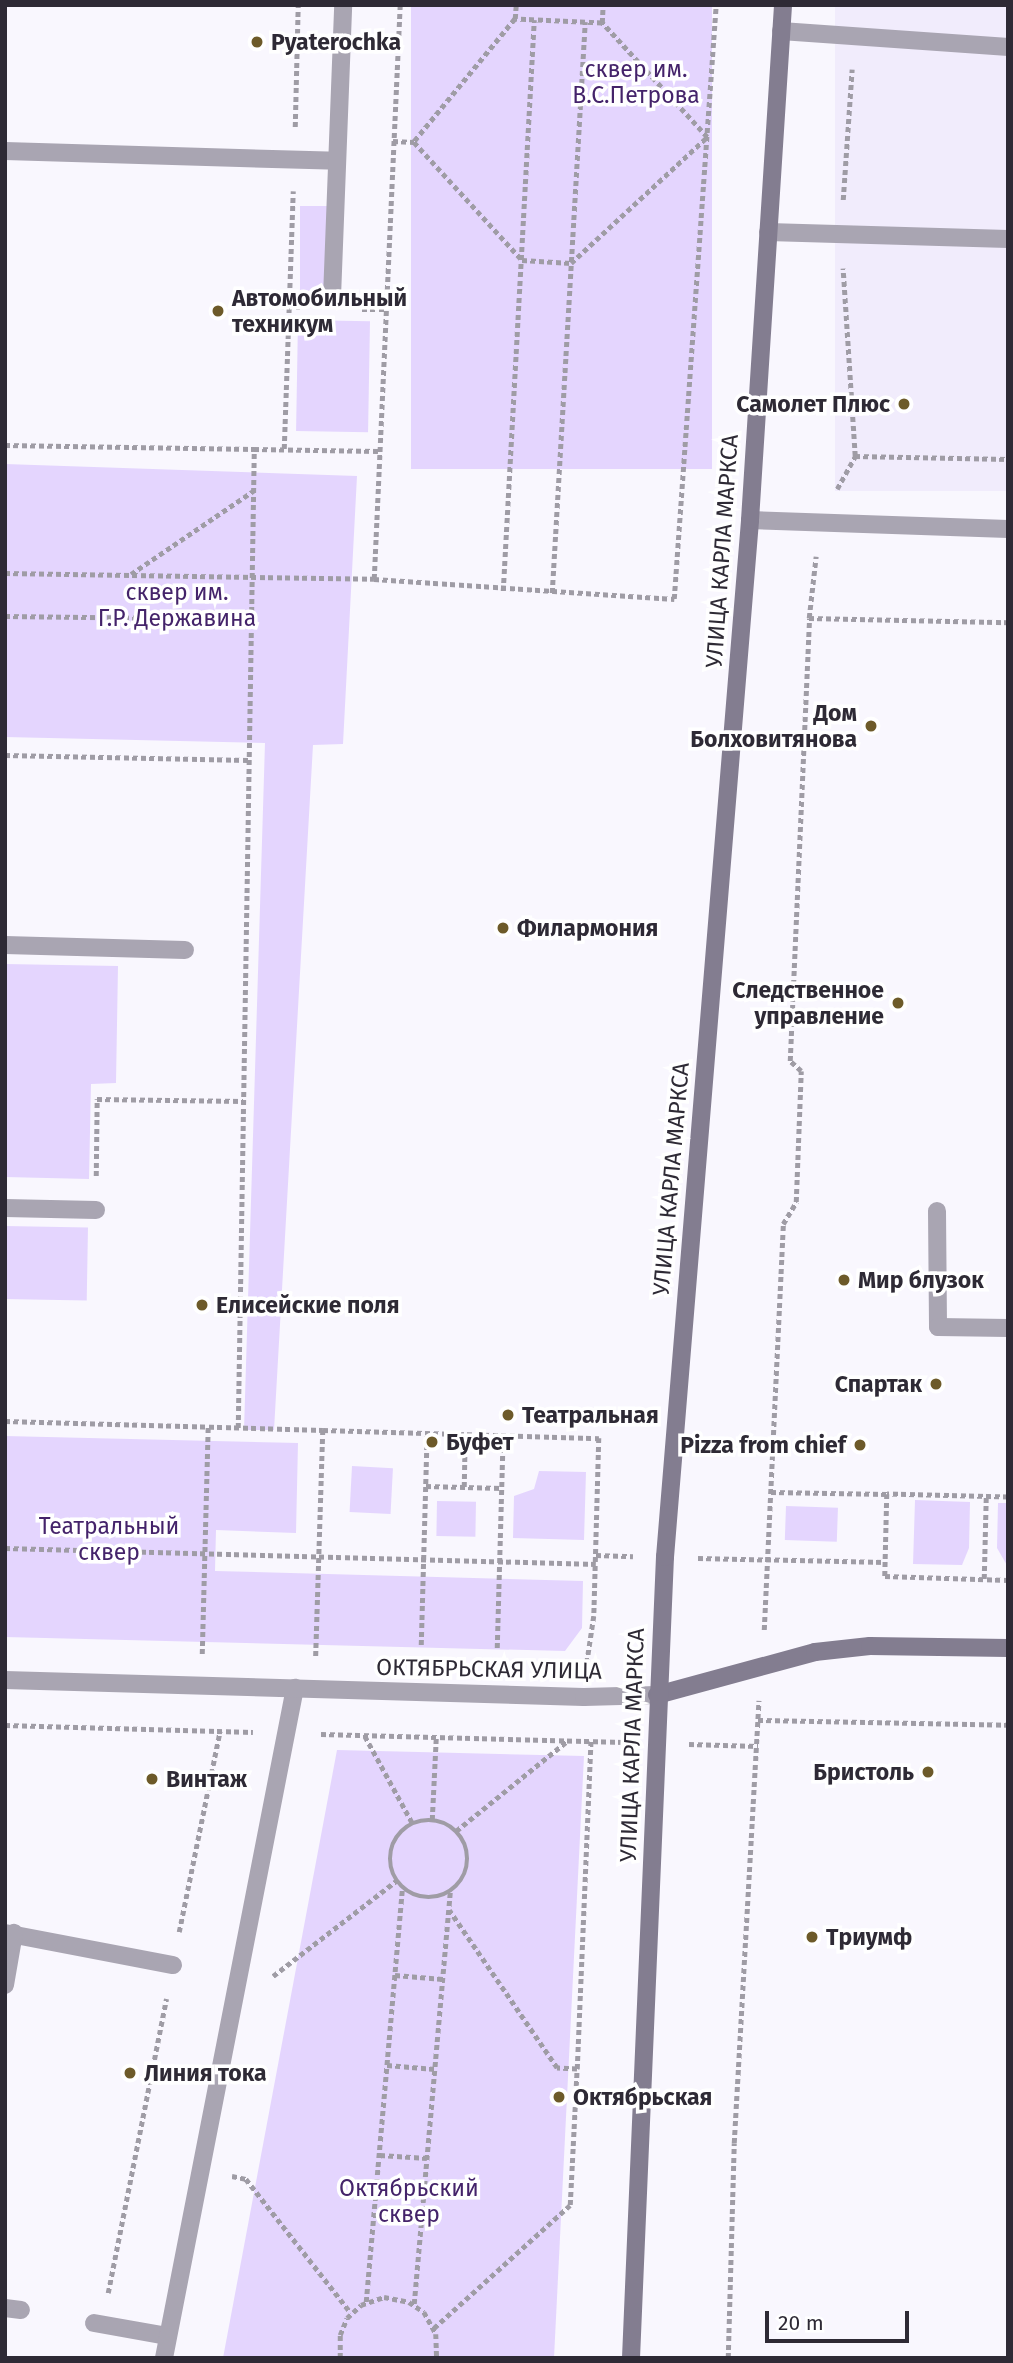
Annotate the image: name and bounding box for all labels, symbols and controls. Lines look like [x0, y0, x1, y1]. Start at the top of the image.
place label: Pyaterochka [271, 28, 401, 56]
marker: Pyaterochka [249, 34, 265, 50]
park label: сквер им. В.С.Петрова [572, 55, 700, 109]
place label: Автомобильный техникум [232, 284, 407, 338]
marker: Автомобильный техникум [210, 303, 226, 319]
place label: Самолет Плюс [736, 390, 890, 418]
marker: Самолет Плюс [896, 396, 912, 412]
street label: УЛИЦА КАРЛА МАРКСА [700, 433, 744, 669]
park label: сквер им. Г.Р. Державина [98, 578, 256, 632]
place label: Дом Болховитянова [690, 699, 857, 753]
marker: Дом Болховитянова [863, 718, 879, 734]
place label: Филармония [517, 914, 658, 942]
marker: Филармония [495, 920, 511, 936]
place label: Следственное управление [732, 976, 884, 1030]
marker: Следственное управление [890, 995, 906, 1011]
street label: УЛИЦА КАРЛА МАРКСА [647, 1061, 695, 1297]
place label: Мир блузок [858, 1266, 984, 1294]
marker: Мир блузок [836, 1272, 852, 1288]
place label: Елисейские поля [216, 1291, 400, 1319]
marker: Елисейские поля [194, 1297, 210, 1313]
place label: Спартак [835, 1370, 922, 1398]
marker: Спартак [928, 1376, 944, 1392]
place label: Театральная [522, 1401, 659, 1429]
marker: Театральная [500, 1407, 516, 1423]
place label: Буфет [446, 1428, 514, 1456]
place label: Pizza from chief [680, 1431, 846, 1459]
marker: Буфет [424, 1434, 440, 1450]
marker: Pizza from chief [852, 1437, 868, 1453]
park label: Театральный сквер [39, 1512, 179, 1566]
street label: УЛИЦА КАРЛА МАРКСА [614, 1627, 650, 1863]
street label: ОКТЯБРЬСКАЯ УЛИЦА [376, 1653, 602, 1685]
place label: Бристоль [813, 1758, 914, 1786]
marker: Бристоль [920, 1764, 936, 1780]
place label: Винтаж [166, 1765, 247, 1793]
marker: Винтаж [144, 1771, 160, 1787]
place label: Триумф [826, 1923, 912, 1951]
marker: Триумф [804, 1929, 820, 1945]
place label: Линия тока [144, 2059, 267, 2087]
marker: Линия тока [122, 2065, 138, 2081]
place label: Октябрьская [573, 2083, 712, 2111]
marker: Октябрьская [551, 2089, 567, 2105]
park label: Октябрьский сквер [339, 2174, 479, 2228]
scale bar [768, 2296, 912, 2340]
text: 20 m [778, 2310, 824, 2336]

